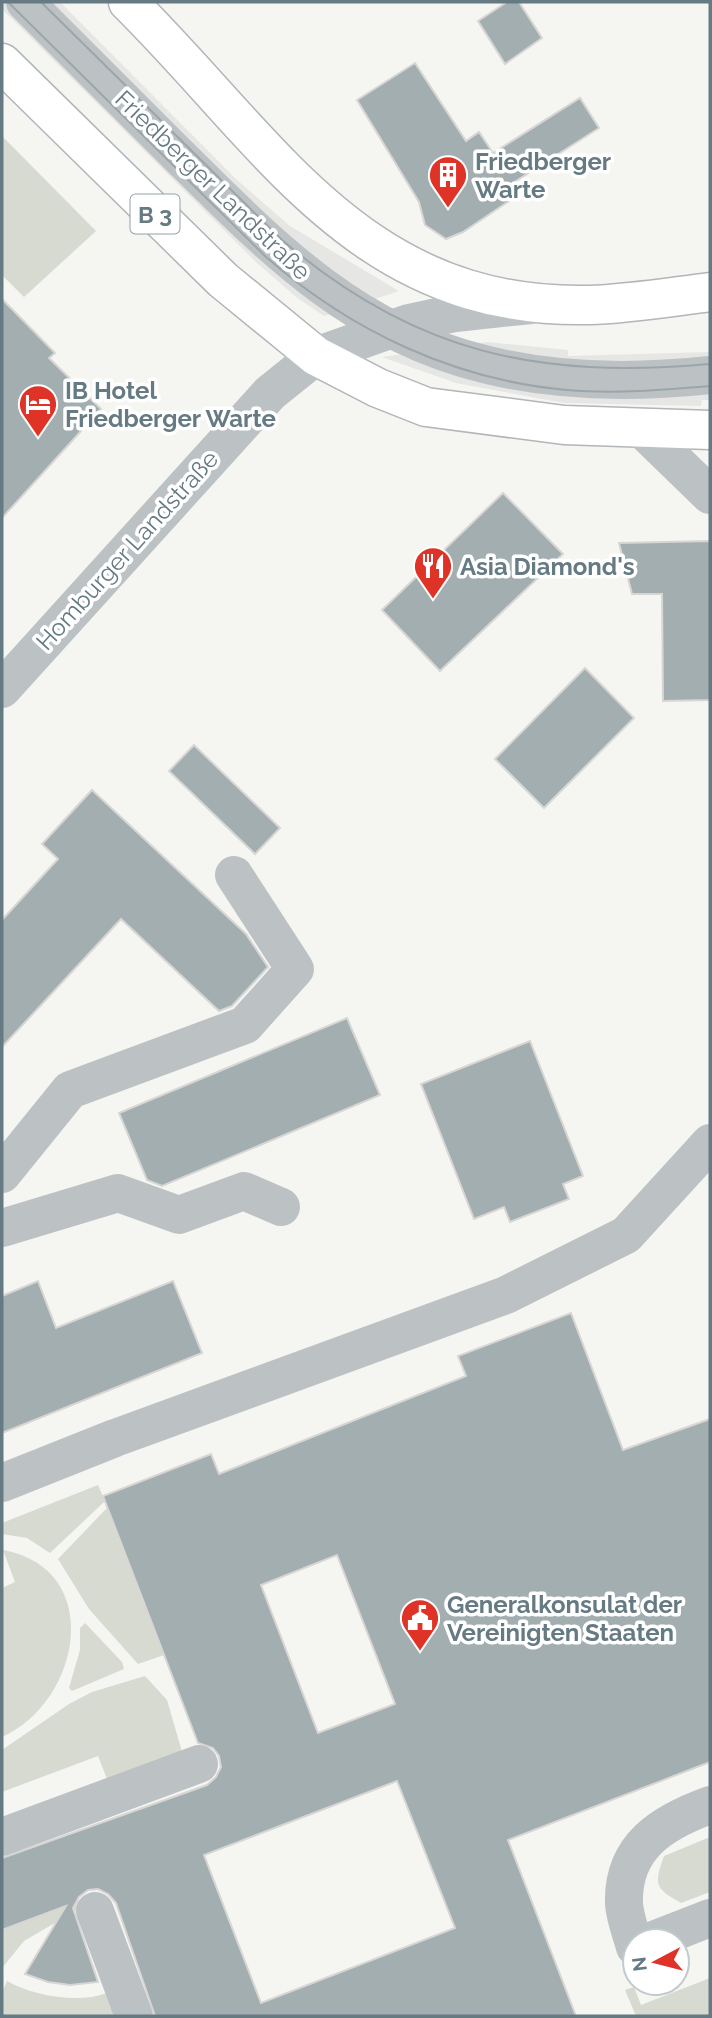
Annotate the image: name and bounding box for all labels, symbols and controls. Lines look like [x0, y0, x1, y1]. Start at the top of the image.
street label: Friedberger Landstraße [109, 84, 317, 286]
place label: Friedberger Warte [475, 147, 611, 204]
building icon: Friedberger Warte [427, 154, 469, 209]
road number: B 3 [130, 195, 180, 234]
place label: IB Hotel Friedberger Warte [65, 376, 276, 433]
hotel icon: IB Hotel Friedberger Warte [17, 383, 59, 438]
street label: Homburger Landstraße [30, 444, 224, 656]
restaurant icon: Asia Diamond's [412, 545, 454, 600]
place label: Asia Diamond's [460, 552, 635, 581]
place label: Generalkonsulat der Vereinigten Staaten [447, 1590, 682, 1647]
public building icon: Generalkonsulat der Vereinigten Staaten [399, 1597, 441, 1652]
north arrow [621, 1927, 691, 1997]
text: N [627, 1956, 651, 1973]

